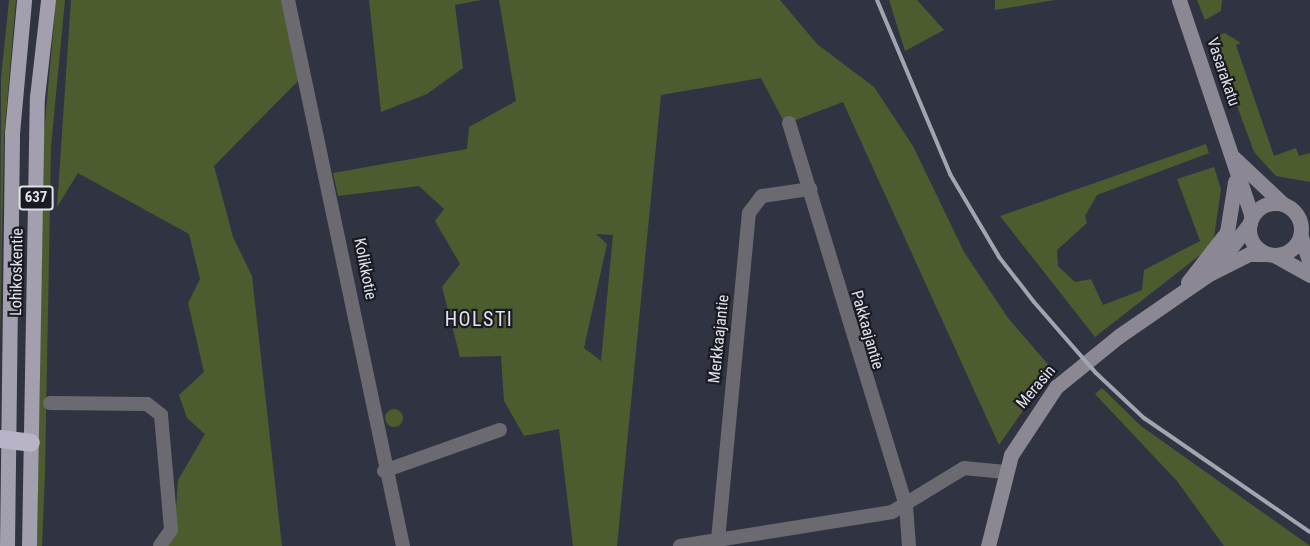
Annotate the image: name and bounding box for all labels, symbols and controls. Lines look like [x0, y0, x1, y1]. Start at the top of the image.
street label: Vasarakatu [1202, 35, 1244, 109]
road number: 637 [18, 186, 54, 210]
street label: Lohikoskentie [7, 228, 27, 316]
street label: Kolikkotie [350, 237, 380, 301]
street label: Pakkaajantie [847, 288, 887, 372]
street label: Merkkaajantie [705, 294, 733, 384]
district label: HOLSTI [445, 307, 513, 331]
street label: Merasin [1012, 361, 1060, 413]

